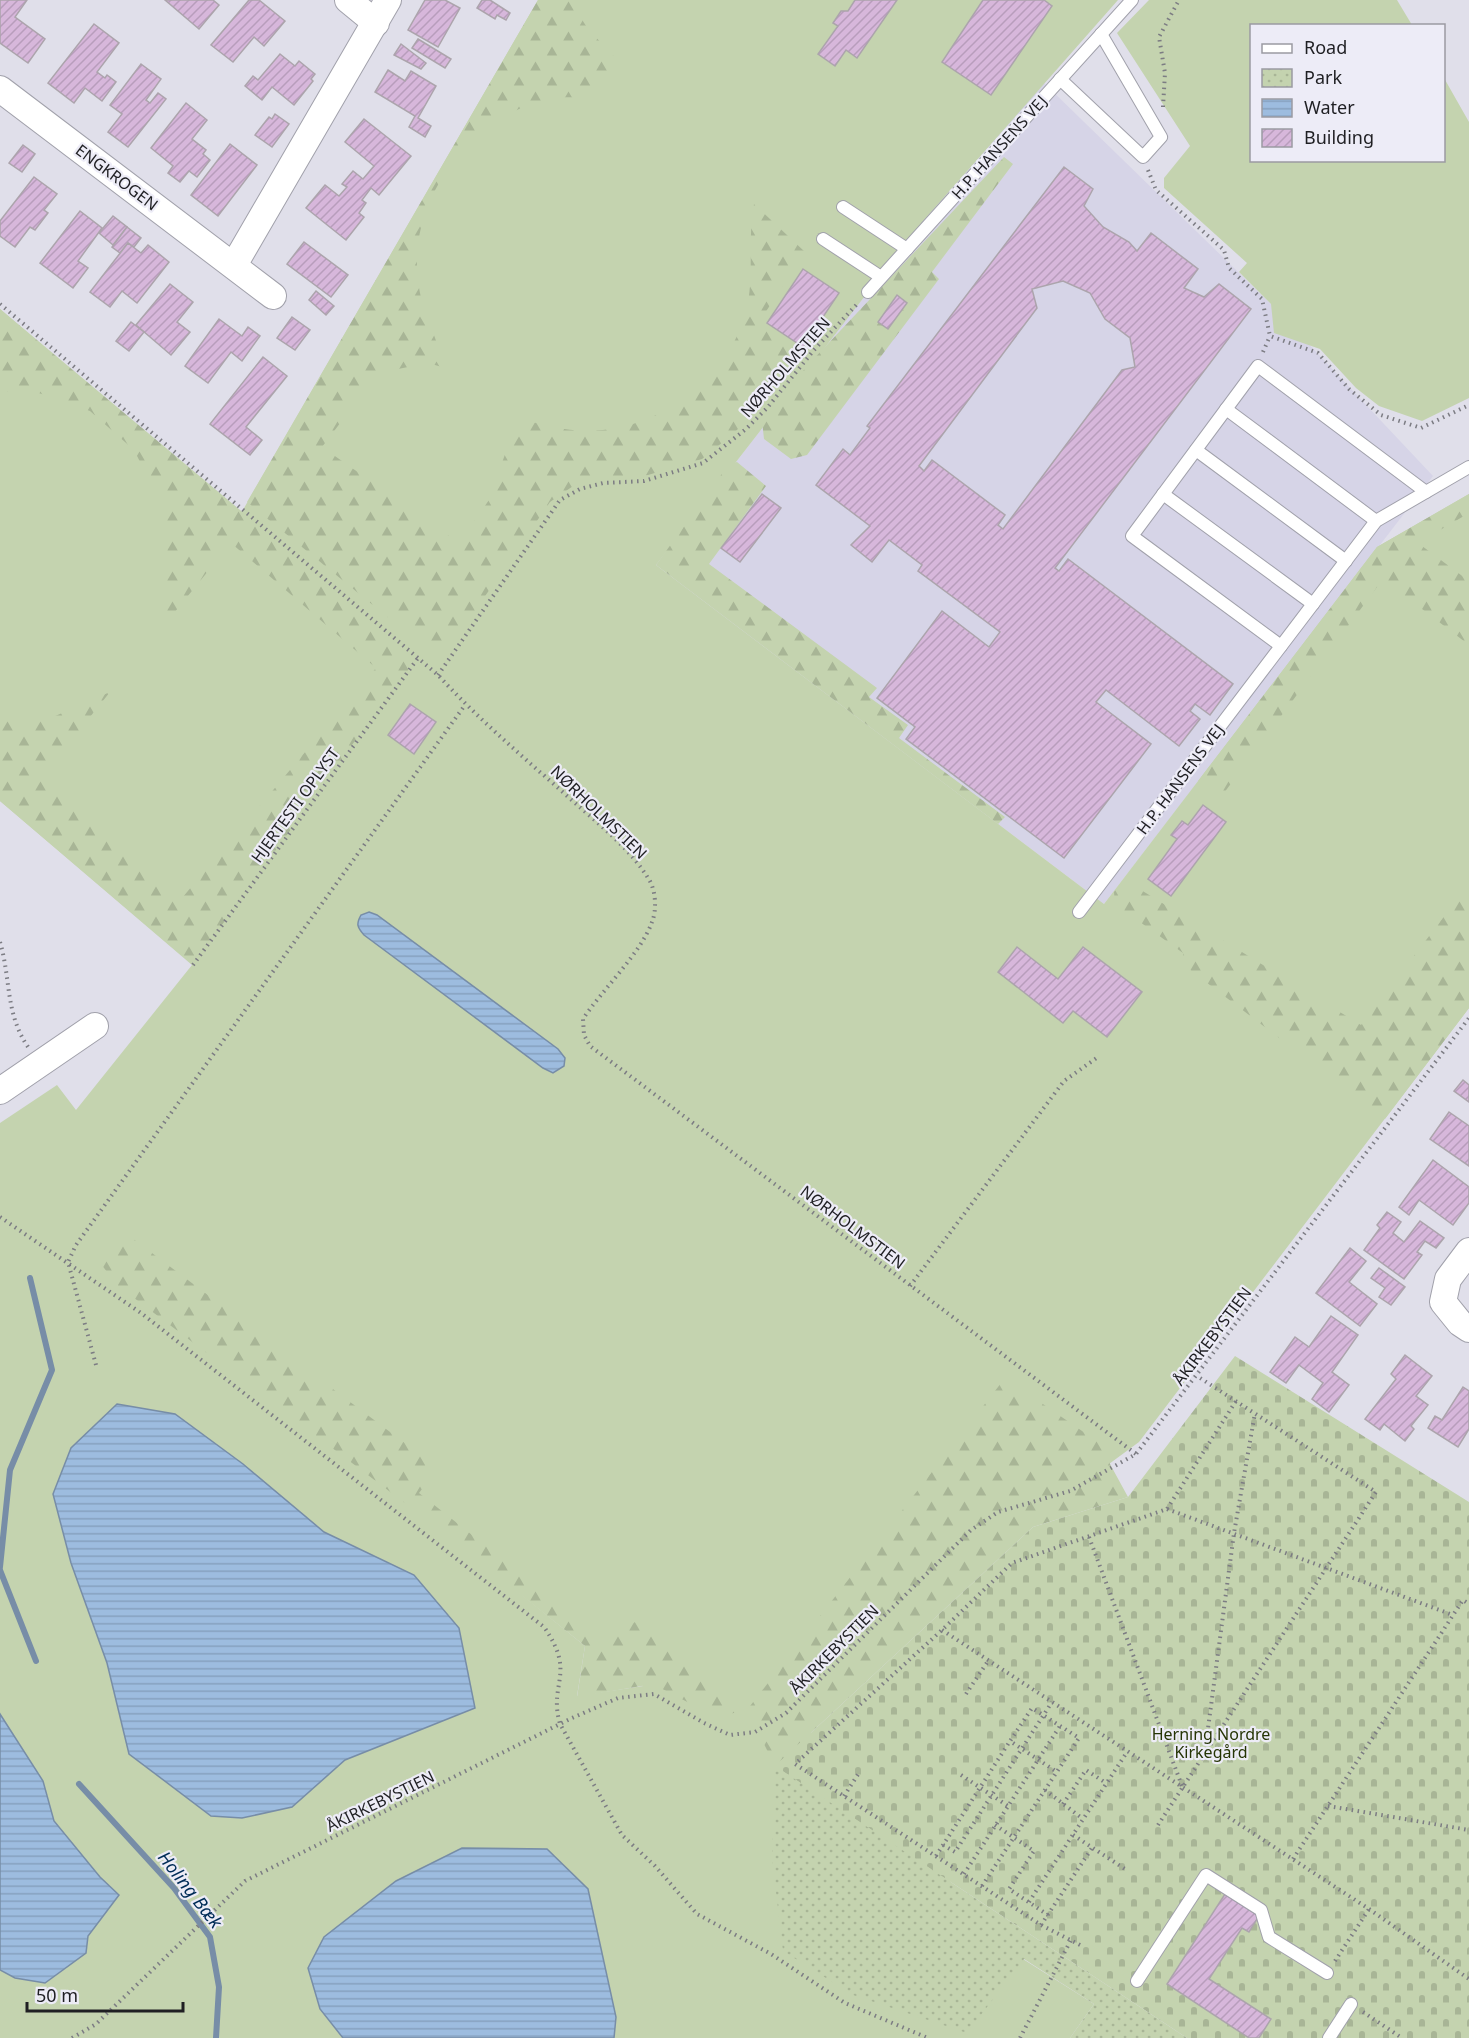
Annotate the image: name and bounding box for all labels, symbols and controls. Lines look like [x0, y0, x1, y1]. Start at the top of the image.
legend [1250, 24, 1445, 162]
text: Road [1304, 35, 1347, 59]
text: Park [1304, 65, 1342, 89]
street label: H.P. HANSENS VEJ [946, 90, 1052, 204]
text: Water [1304, 95, 1355, 119]
text: Building [1304, 125, 1374, 149]
street label: ENGKROGEN [71, 139, 163, 215]
street label: NØRHOLMSTIEN [735, 312, 835, 422]
street label: H.P. HANSENS VEJ [1131, 719, 1229, 839]
street label: HJERTESTI OPLYST [246, 743, 344, 867]
street label: NØRHOLMSTIEN [546, 760, 652, 864]
street label: NØRHOLMSTIEN [796, 1180, 910, 1274]
street label: ÅKIRKEBYSTIEN [1168, 1282, 1256, 1390]
street label: ÅKIRKEBYSTIEN [785, 1600, 883, 1698]
park label: Herning Nordre Kirkegård [1152, 1723, 1270, 1763]
street label: ÅKIRKEBYSTIEN [322, 1765, 438, 1837]
water label: Holing Bæk [153, 1846, 229, 1934]
scale bar [27, 1975, 183, 2013]
text: 50 m [36, 1983, 78, 2007]

